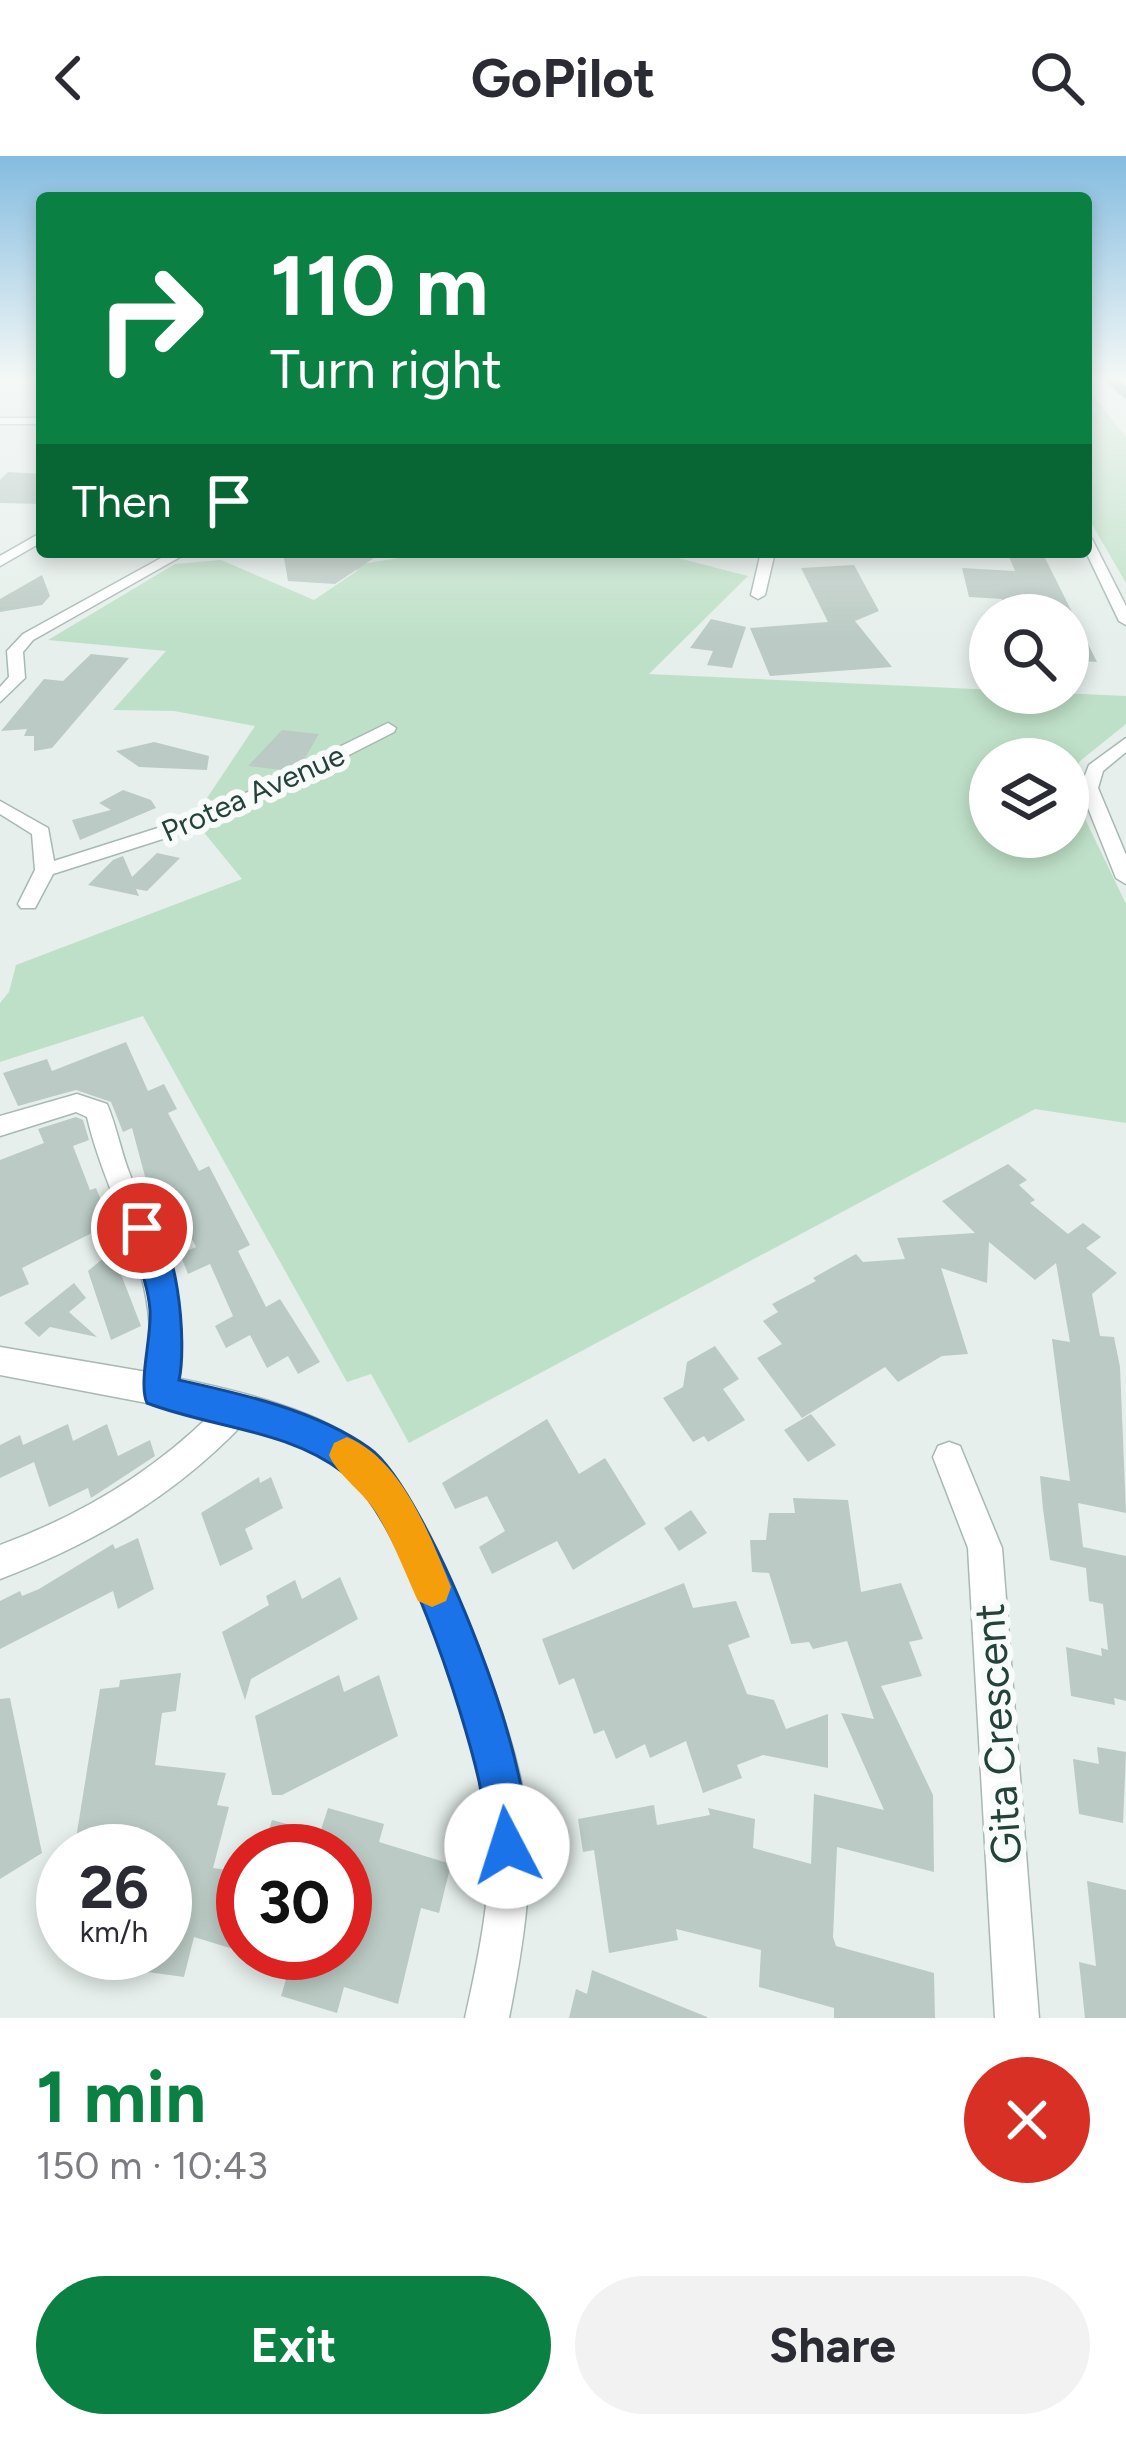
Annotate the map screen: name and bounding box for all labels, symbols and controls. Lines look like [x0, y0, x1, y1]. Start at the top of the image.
icon: back [36, 45, 102, 111]
icon: search [1024, 45, 1090, 111]
text: GoPilot [471, 46, 655, 111]
text: 110 m [270, 235, 489, 336]
icon: right [72, 240, 228, 396]
text: Turn right [270, 337, 502, 402]
icon: arrive [196, 468, 262, 534]
text: Then [72, 474, 172, 528]
map controls [969, 594, 1089, 858]
button: search [969, 594, 1089, 714]
street label: Protea Avenue [156, 736, 350, 850]
button: layers [969, 738, 1089, 858]
pin [91, 1177, 193, 1279]
icon: arrive [109, 1195, 175, 1261]
street label: Gita Crescent [963, 1602, 1033, 1866]
position arrow [444, 1783, 570, 1909]
speed limit sign: 30 [216, 1824, 372, 1980]
text: 26 [79, 1851, 149, 1923]
text: km/h [80, 1913, 148, 1950]
text: 1 min [36, 2054, 206, 2140]
button: close [964, 2057, 1090, 2183]
text: 150 m · 10:43 [36, 2142, 268, 2189]
button: Exit [36, 2276, 551, 2414]
button: Share [575, 2276, 1090, 2414]

